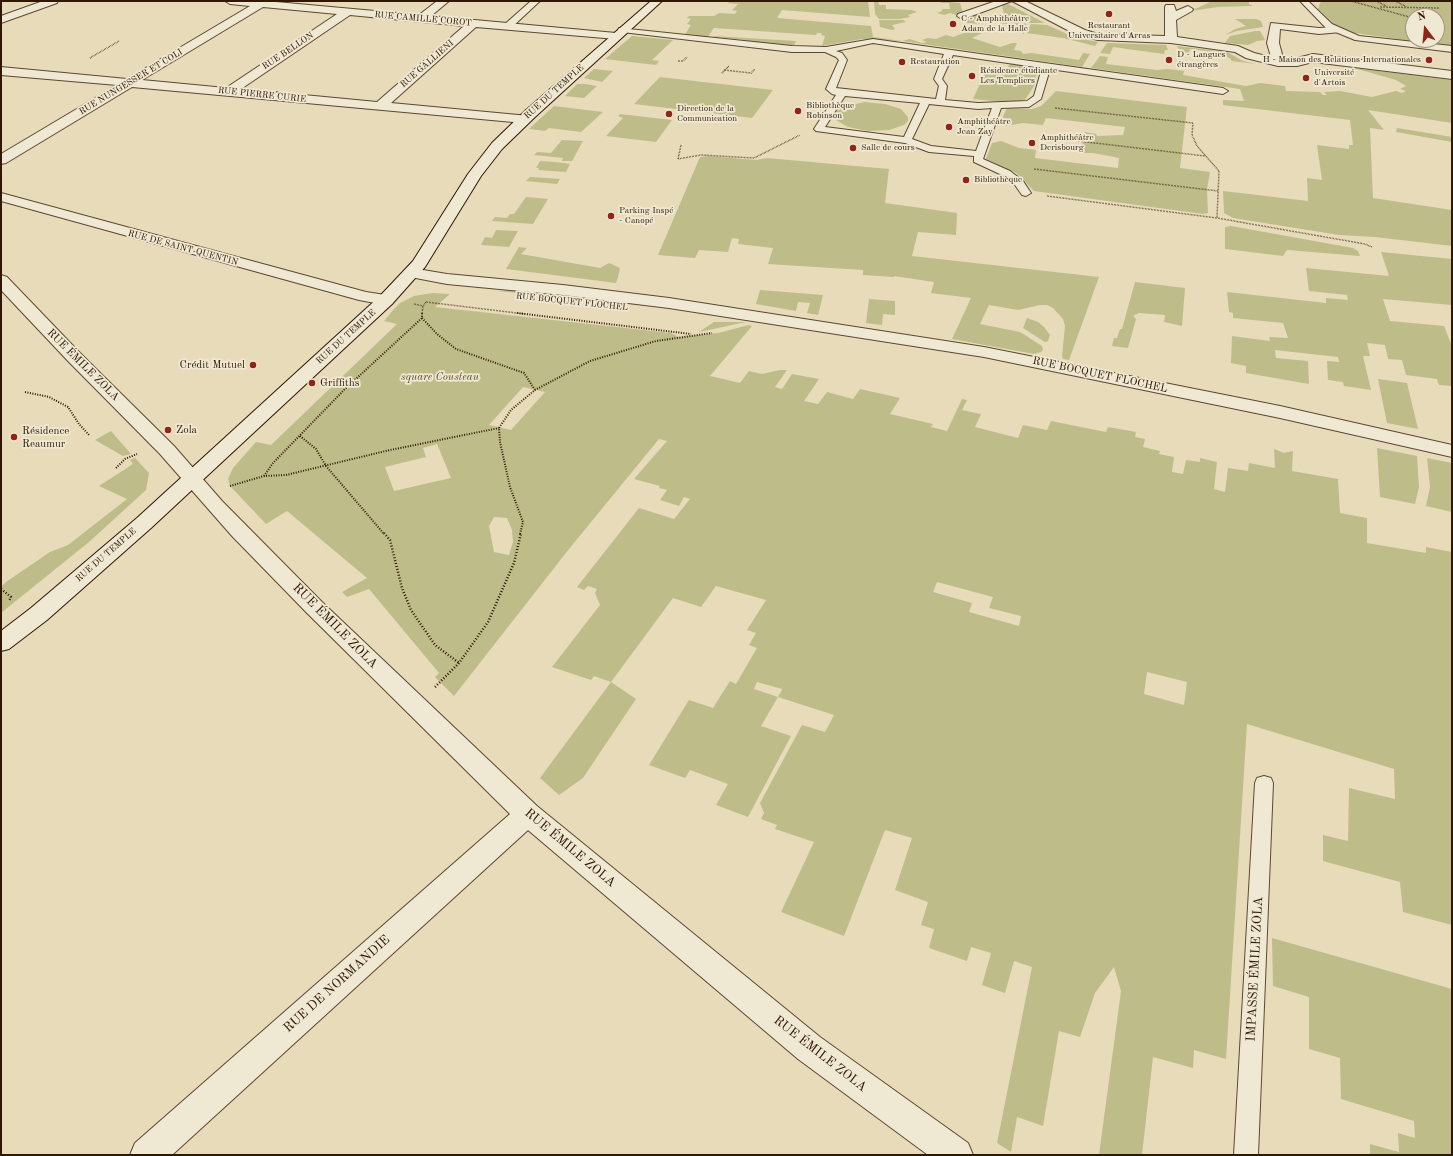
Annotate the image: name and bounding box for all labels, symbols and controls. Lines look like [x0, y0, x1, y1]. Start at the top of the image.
north arrow [1405, 8, 1445, 48]
street label: RUE CAMILLE COROT [374, 9, 472, 29]
marker: Restaurant Universitaire d'Arras [1104, 9, 1114, 19]
text: N [1416, 11, 1427, 23]
place label: C - Amphithéâtre Adam de la Halle [961, 14, 1029, 35]
marker: C - Amphithéâtre Adam de la Halle [948, 19, 958, 29]
place label: Restaurant Universitaire d'Arras [1068, 21, 1150, 42]
street label: RUE BELLON [260, 30, 316, 72]
street label: RUE GALLIENI [398, 38, 456, 90]
street label: RUE NUNGESSER ET COLI [77, 47, 185, 117]
place label: D - Langues étrangères [1177, 50, 1225, 71]
marker: D - Langues étrangères [1164, 55, 1174, 65]
place label: H - Maison des Relations Internationales [1263, 55, 1421, 65]
marker: H - Maison des Relations Internationales [1424, 55, 1434, 65]
marker: Restauration [897, 57, 907, 67]
place label: Restauration [910, 57, 960, 67]
street label: RUE DU TEMPLE [522, 62, 586, 122]
place label: Résidence étudiante Les Templiers [980, 66, 1057, 87]
place label: Université d'Artois [1314, 68, 1354, 89]
marker: Résidence étudiante Les Templiers [967, 71, 977, 81]
marker: Université d'Artois [1301, 73, 1311, 83]
street label: RUE PIERRE CURIE [217, 85, 307, 105]
place label: Bibliothèque Robinson [806, 101, 854, 122]
place label: Direction de la Communication [677, 104, 737, 125]
marker: Bibliothèque Robinson [793, 106, 803, 116]
marker: Direction de la Communication [664, 109, 674, 119]
place label: Amphithéâtre Jean Zay [957, 117, 1011, 138]
marker: Amphithéâtre Jean Zay [944, 122, 954, 132]
place label: Amphithéâtre Derisbourg [1040, 133, 1094, 154]
marker: Amphithéâtre Derisbourg [1027, 138, 1037, 148]
marker: Salle de cours [848, 143, 858, 153]
place label: Salle de cours [861, 143, 915, 153]
marker: Bibliothèque [961, 175, 971, 185]
place label: Bibliothèque [974, 175, 1022, 185]
place label: Parking Inspé - Canopé [619, 206, 673, 227]
marker: Parking Inspé - Canopé [606, 211, 616, 221]
street label: RUE DE SAINT-QUENTIN [127, 228, 239, 268]
street label: RUE BOCQUET FLOCHEL [515, 291, 629, 313]
street label: RUE DU TEMPLE [314, 307, 378, 367]
street label: RUE ÉMILE ZOLA [44, 326, 122, 404]
street label: RUE BOCQUET FLOCHEL [1031, 354, 1169, 396]
place label: Crédit Mutuel [180, 358, 245, 372]
marker: Crédit Mutuel [248, 360, 258, 370]
park label: square Cousteau [401, 370, 479, 384]
place label: Griffiths [320, 376, 359, 390]
marker: Griffiths [307, 378, 317, 388]
place label: Zola [176, 423, 197, 437]
place label: Résidence Reaumur [22, 424, 69, 450]
marker: Zola [163, 425, 173, 435]
marker: Résidence Reaumur [9, 432, 19, 442]
street label: RUE DU TEMPLE [74, 526, 138, 584]
street label: RUE ÉMILE ZOLA [289, 580, 381, 672]
street label: RUE ÉMILE ZOLA [521, 805, 619, 891]
street label: IMPASSE ÉMILE ZOLA [1243, 896, 1267, 1042]
street label: RUE DE NORMANDIE [281, 932, 393, 1036]
street label: RUE ÉMILE ZOLA [770, 1013, 870, 1095]

